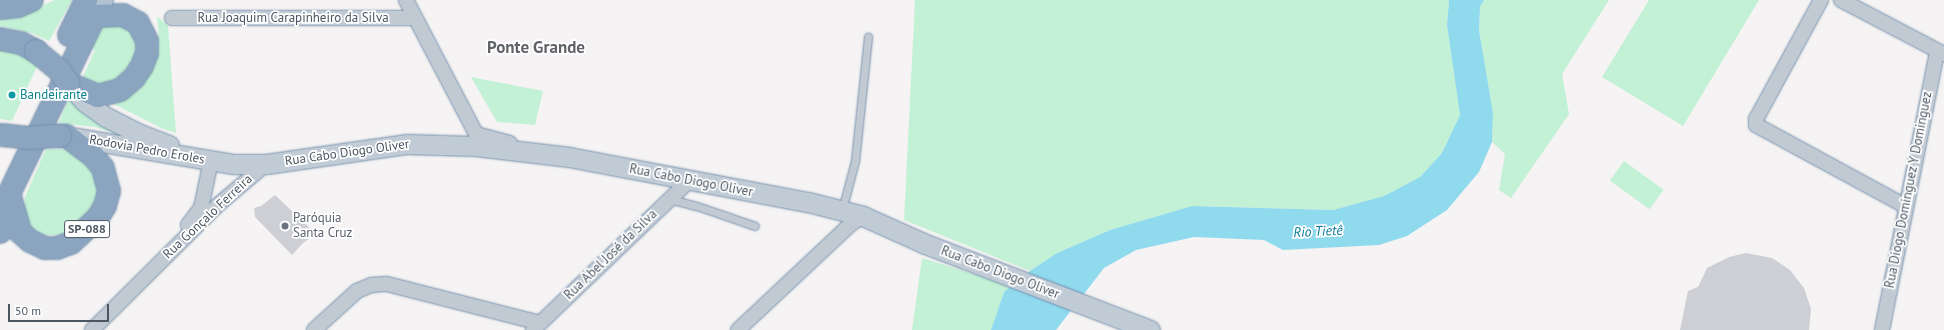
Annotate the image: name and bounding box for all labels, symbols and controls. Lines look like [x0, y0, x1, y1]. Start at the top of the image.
street label: Rua Joaquim Carapinheiro da Silva [197, 10, 389, 26]
district label: Ponte Grande [487, 38, 585, 58]
place label: Bandeirante [20, 87, 87, 103]
marker: Bandeirante [7, 90, 17, 100]
street label: Rua Diogo Dominguez Y Dominguez [1882, 90, 1936, 290]
street label: Rodovia Pedro Eroles [88, 132, 206, 168]
street label: Rua Cabo Diogo Oliver [284, 137, 410, 169]
street label: Rua Cabo Diogo Oliver [628, 161, 754, 201]
street label: Rua Gonçalo Ferreira [160, 172, 256, 262]
street label: Rua Abel José da Silva [561, 207, 661, 303]
place label: Paróquia Santa Cruz [293, 211, 352, 242]
road number: SP-088 [64, 219, 110, 239]
marker: Paróquia Santa Cruz [280, 221, 290, 231]
water label: Rio Tietê [1293, 221, 1343, 241]
street label: Rua Cabo Diogo Oliver [939, 243, 1061, 303]
scale bar [10, 296, 111, 322]
text: 50 m [15, 303, 41, 318]

